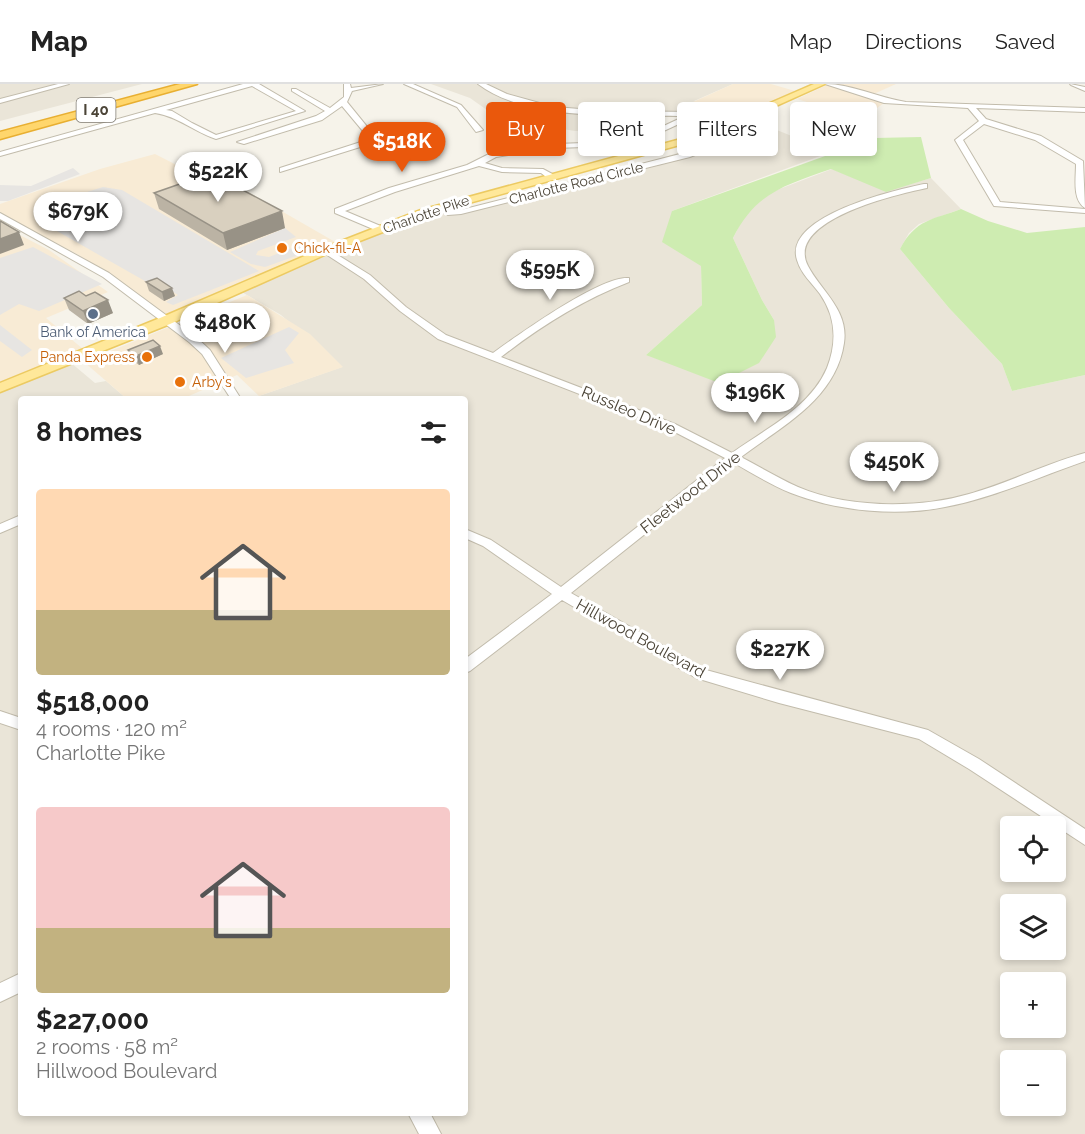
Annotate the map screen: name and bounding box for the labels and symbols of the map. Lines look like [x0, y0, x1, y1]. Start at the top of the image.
road number: I 40 [76, 98, 116, 122]
pin: $518K [360, 122, 444, 173]
pin: $522K [176, 152, 260, 203]
street label: Charlotte Road Circle [507, 159, 645, 207]
pin: $679K [36, 192, 120, 243]
street label: Charlotte Pike [381, 192, 471, 236]
place label: Chick-fil-A [294, 240, 362, 256]
marker: Chick-fil-A [275, 241, 289, 255]
pin: $595K [508, 250, 592, 301]
pin: $480K [183, 303, 267, 354]
marker: Bank of America [86, 307, 100, 321]
place label: Bank of America [40, 324, 146, 340]
place label: Panda Express [40, 349, 135, 365]
marker: Panda Express [140, 350, 154, 364]
pin: $196K [713, 373, 797, 424]
place label: Arby's [192, 374, 232, 390]
marker: Arby's [173, 375, 187, 389]
street label: Russleo Drive [579, 382, 679, 439]
pin: $450K [852, 442, 936, 493]
street label: Fleetwood Drive [636, 447, 744, 537]
street label: Hillwood Boulevard [573, 595, 709, 682]
pin: $227K [738, 630, 822, 681]

